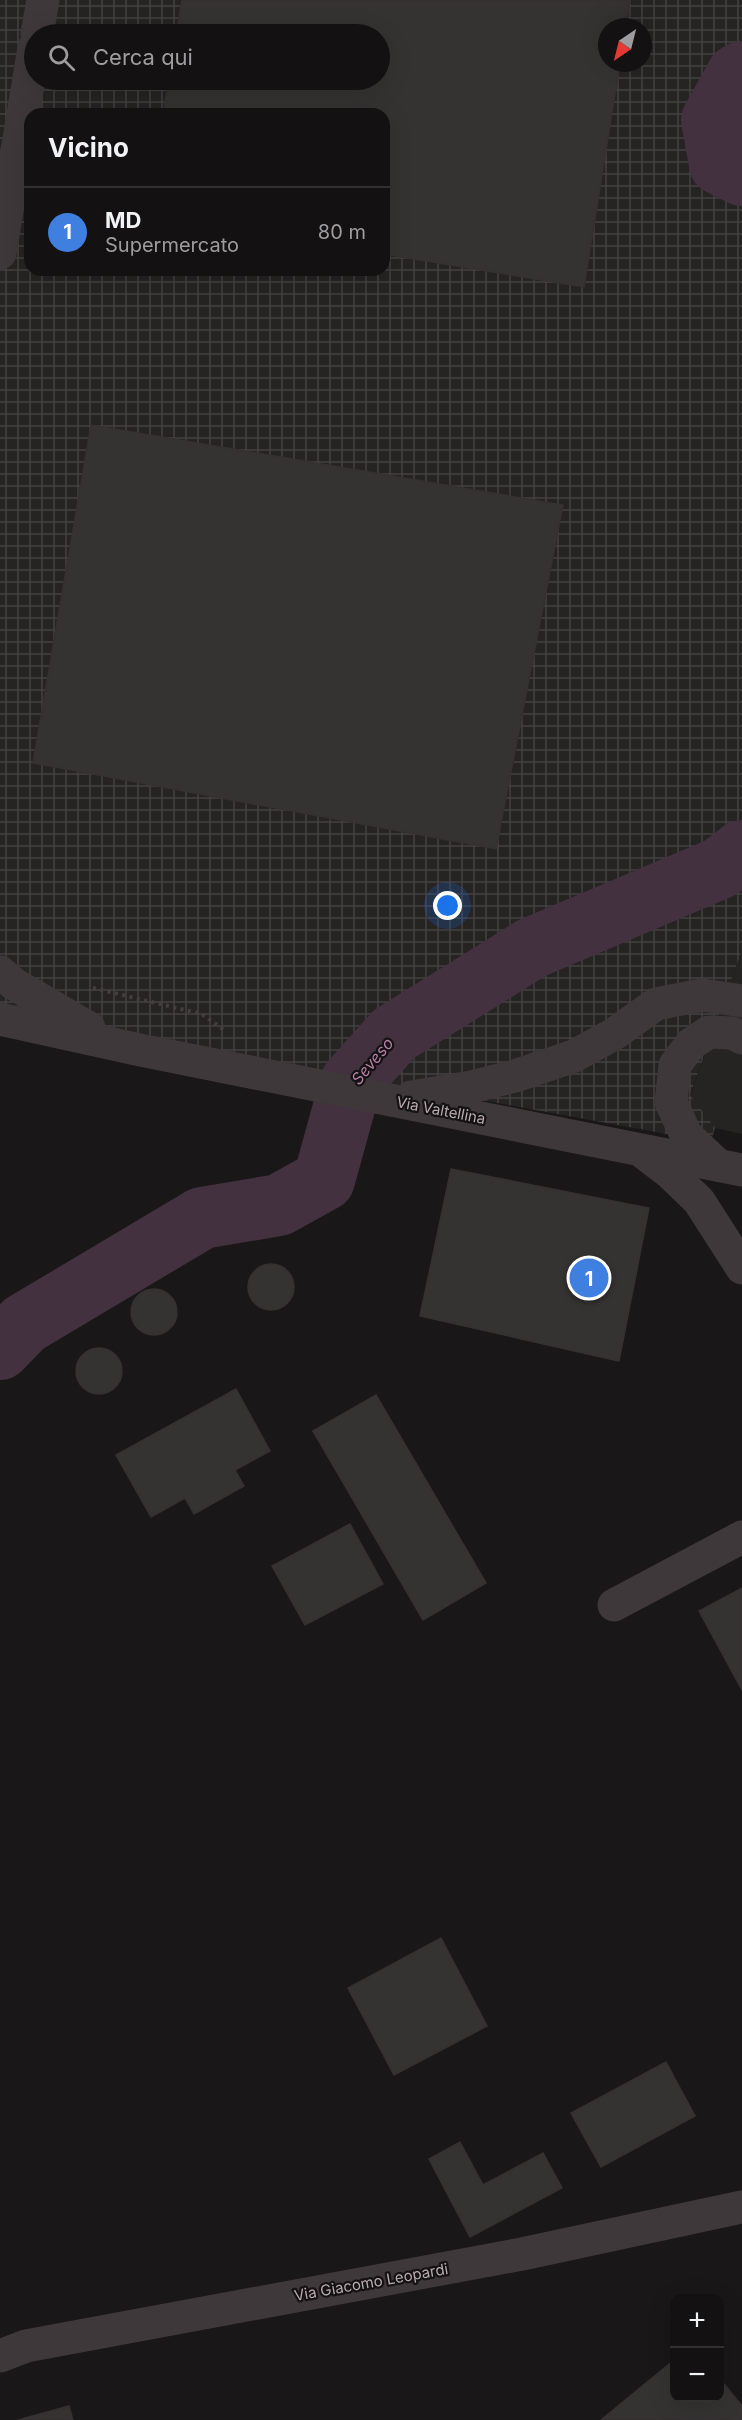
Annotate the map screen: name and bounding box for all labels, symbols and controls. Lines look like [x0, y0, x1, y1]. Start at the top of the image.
north arrow [598, 18, 652, 72]
search box [24, 24, 390, 90]
icon: search [45, 41, 78, 74]
text: Cerca qui [93, 44, 193, 70]
text: Vicino [48, 132, 129, 163]
text: MD [105, 207, 141, 233]
text: 1 [63, 220, 72, 244]
text: 80 m [318, 220, 366, 244]
text: Supermercato [105, 233, 239, 257]
your location [433, 891, 462, 920]
water label: Seveso [347, 1033, 397, 1089]
street label: Via Valtellina [395, 1092, 487, 1128]
pin: 1 [570, 1256, 608, 1300]
street label: Via Giacomo Leopardi [293, 2259, 449, 2305]
map controls [670, 2294, 724, 2402]
button: + [670, 2294, 724, 2348]
button: − [670, 2348, 724, 2402]

